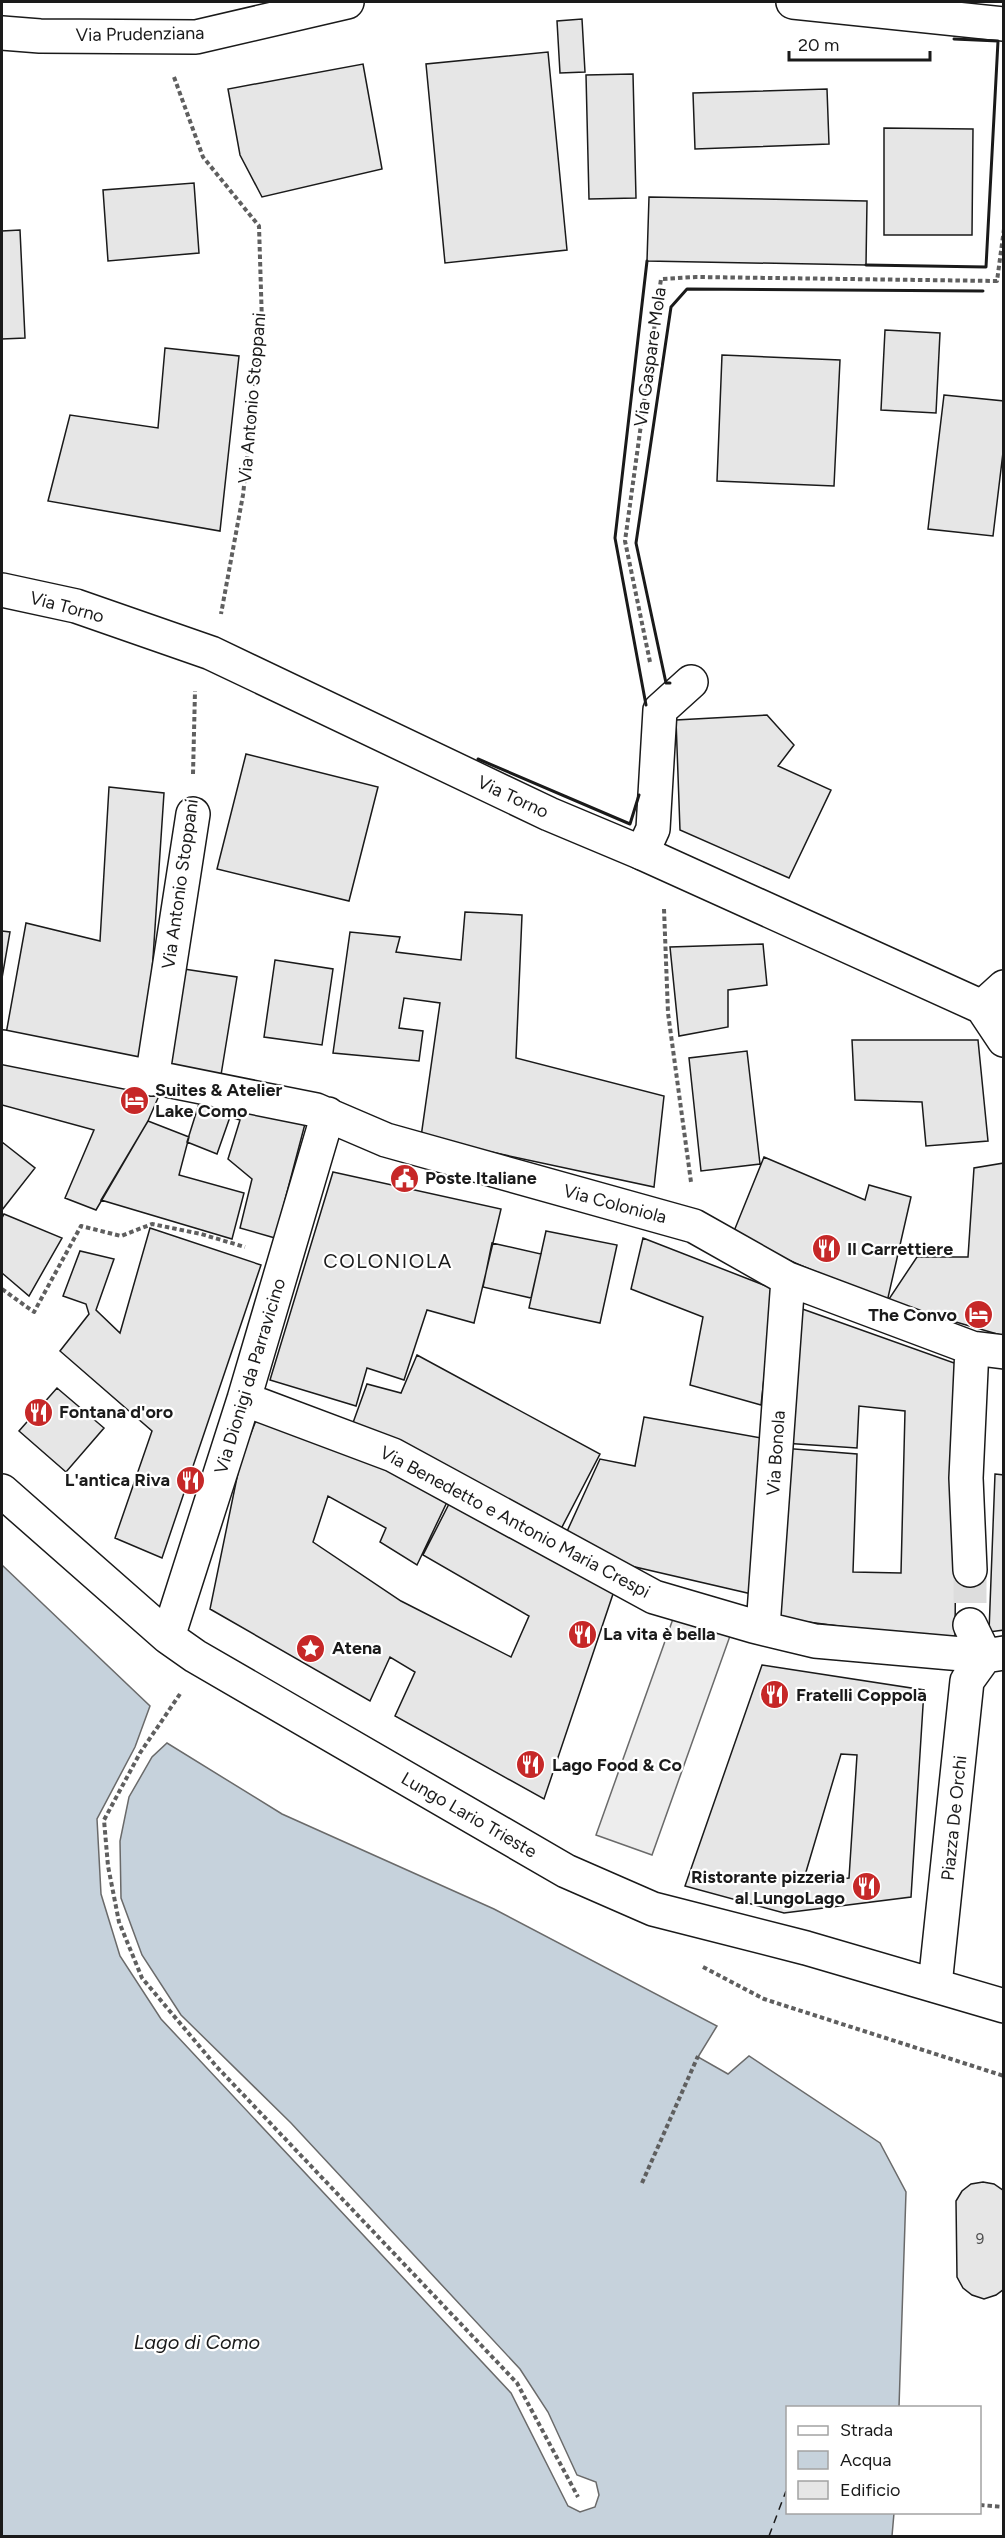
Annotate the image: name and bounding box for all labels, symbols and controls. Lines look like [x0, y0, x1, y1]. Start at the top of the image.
street label: Via Prudenziana [76, 22, 204, 46]
scale bar [789, 24, 930, 62]
text: 20 m [798, 34, 839, 56]
street label: Via Gaspare Mola [629, 286, 671, 428]
street label: Via Antonio Stoppani [234, 311, 270, 485]
street label: Via Torno [27, 587, 107, 627]
street label: Via Torno [474, 771, 552, 823]
street label: Via Antonio Stoppani [157, 797, 203, 971]
place label: Suites & Atelier Lake Como [155, 1079, 283, 1122]
hotel icon: Suites & Atelier Lake Como [118, 1084, 150, 1116]
public building icon: Poste Italiane [388, 1162, 420, 1194]
place label: Poste Italiane [425, 1167, 537, 1189]
street label: Via Coloniola [561, 1180, 669, 1228]
restaurant icon: Il Carrettiere [810, 1233, 842, 1265]
place label: Il Carrettiere [847, 1238, 953, 1260]
district label: COLONIOLA [323, 1249, 453, 1273]
street label: Via Dionigi da Parravicino [210, 1276, 290, 1476]
hotel icon: The Convo [962, 1299, 994, 1331]
place label: The Convo [868, 1304, 957, 1326]
restaurant icon: Fontana d'oro [22, 1396, 54, 1428]
place label: Fontana d'oro [59, 1401, 173, 1423]
street label: Via Bonola [762, 1410, 790, 1496]
street label: Via Benedetto e Antonio Maria Crespi [376, 1441, 654, 1603]
restaurant icon: L'antica Riva [175, 1464, 207, 1496]
place label: L'antica Riva [65, 1469, 170, 1491]
restaurant icon: La vita è bella [566, 1618, 598, 1650]
place label: La vita è bella [603, 1623, 716, 1645]
place icon: Atena [295, 1632, 327, 1664]
place label: Atena [332, 1637, 382, 1659]
restaurant icon: Fratelli Coppola [759, 1679, 791, 1711]
place label: Fratelli Coppola [796, 1684, 927, 1706]
restaurant icon: Lago Food & Co [515, 1749, 547, 1781]
place label: Lago Food & Co [552, 1754, 682, 1776]
street label: Piazza De Orchi [936, 1754, 972, 1882]
street label: Lungo Lario Trieste [397, 1767, 541, 1863]
place label: Ristorante pizzeria al LungoLago [691, 1866, 845, 1909]
restaurant icon: Ristorante pizzeria al LungoLago [850, 1871, 882, 1903]
house number: 9 [976, 2230, 984, 2248]
water label: Lago di Como [134, 2330, 261, 2354]
legend [786, 2406, 981, 2514]
text: Strada [840, 2419, 893, 2441]
text: Acqua [840, 2449, 891, 2471]
text: Edificio [840, 2479, 901, 2501]

